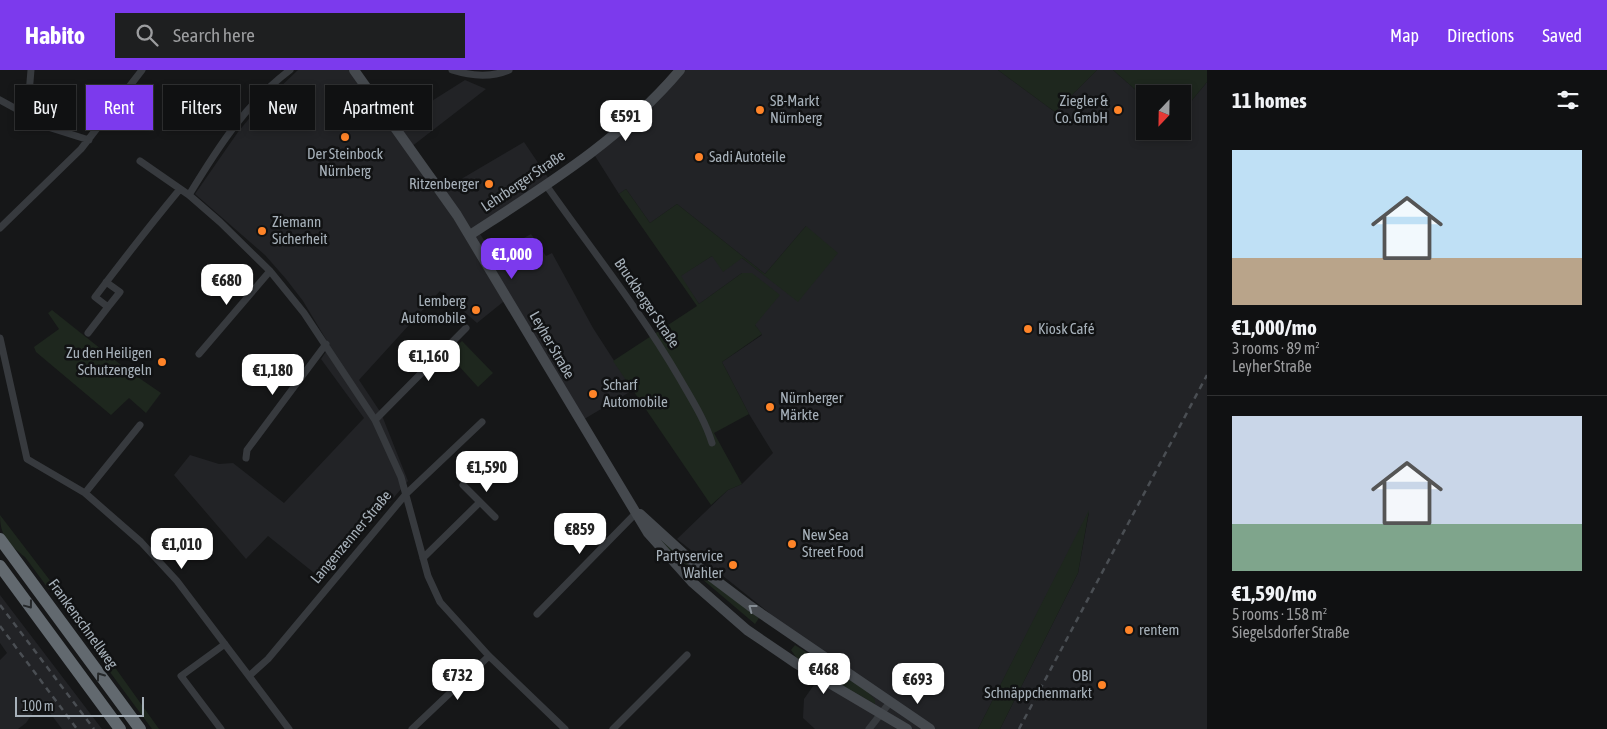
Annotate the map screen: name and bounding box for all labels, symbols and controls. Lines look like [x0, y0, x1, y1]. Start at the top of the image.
search box [115, 13, 465, 58]
icon: search [133, 21, 161, 49]
text: Habito [25, 22, 85, 49]
text: Search here [173, 24, 255, 46]
text: Map [1390, 25, 1419, 46]
text: Directions [1447, 25, 1514, 46]
text: Saved [1542, 25, 1582, 46]
chip: Buy [15, 85, 76, 130]
chip: Rent [86, 85, 153, 130]
chip: Filters [163, 85, 240, 130]
chip: New [250, 85, 315, 130]
chip: Apartment [325, 85, 432, 130]
north arrow [1136, 85, 1191, 140]
map controls [1136, 85, 1191, 140]
icon: filters [1554, 86, 1582, 114]
text: 11 homes [1232, 88, 1307, 112]
place label: SB-Markt Nürnberg [770, 92, 823, 126]
place label: Ziegler & Co. GmbH [1055, 92, 1108, 126]
pin: €591 [596, 100, 656, 142]
marker: SB-Markt Nürnberg [754, 104, 766, 116]
marker: Ziegler & Co. GmbH [1112, 104, 1124, 116]
text: €591 [611, 107, 641, 125]
marker: Der Steinbock Nürnberg [339, 131, 351, 143]
place label: Der Steinbock Nürnberg [307, 145, 383, 179]
street label: Lehrberger Straße [478, 146, 568, 215]
place label: Sadi Autoteile [709, 148, 786, 165]
marker: Sadi Autoteile [693, 151, 705, 163]
place label: Ritzenberger [409, 175, 480, 192]
marker: Ritzenberger [483, 178, 495, 190]
icon: home [1362, 183, 1452, 273]
place label: Ziemann Sicherheit [272, 213, 328, 247]
marker: Ziemann Sicherheit [256, 225, 268, 237]
pin: €1,000 [471, 238, 553, 280]
text: €1,000 [492, 245, 532, 263]
street label: Bruckberger Straße [611, 255, 684, 351]
pin: €680 [197, 264, 257, 306]
text: €680 [212, 271, 242, 289]
place label: Lemberg Automobile [401, 292, 467, 326]
marker: Lemberg Automobile [470, 304, 482, 316]
street label: Leyher Straße [526, 308, 579, 382]
text: €1,000/mo [1232, 315, 1317, 339]
place label: Kiosk Café [1038, 320, 1095, 337]
marker: Kiosk Café [1022, 323, 1034, 335]
text: 3 rooms · 89 m² [1232, 339, 1320, 357]
pin: €1,160 [388, 340, 470, 382]
place label: Zu den Heiligen Schutzengeln [66, 344, 152, 378]
text: €1,160 [409, 347, 449, 365]
pin: €1,180 [232, 354, 314, 396]
marker: Zu den Heiligen Schutzengeln [156, 356, 168, 368]
text: Leyher Straße [1232, 357, 1312, 375]
text: €1,180 [253, 361, 293, 379]
place label: Scharf Automobile [603, 376, 668, 410]
marker: Scharf Automobile [587, 388, 599, 400]
place label: Nürnberger Märkte [780, 389, 844, 423]
marker: Nürnberger Märkte [764, 401, 776, 413]
icon: home [1362, 448, 1452, 538]
pin: €1,590 [446, 450, 528, 493]
text: €1,590 [467, 458, 507, 476]
street label: Langenzenner Straße [307, 487, 394, 586]
pin: €859 [550, 512, 610, 555]
text: €859 [565, 520, 595, 538]
place label: New Sea Street Food [802, 526, 864, 560]
pin: €1,010 [141, 528, 223, 570]
text: €1,010 [162, 535, 202, 553]
marker: New Sea Street Food [786, 538, 798, 550]
place label: Partyservice Wahler [656, 547, 724, 581]
marker: Partyservice Wahler [727, 559, 739, 571]
street label: Frankenschnellweg [45, 576, 122, 672]
text: €1,590/mo [1232, 581, 1317, 605]
one-way arrow [23, 599, 32, 609]
one-way arrow [748, 605, 758, 614]
text: 5 rooms · 158 m² [1232, 605, 1327, 623]
place label: rentem [1139, 621, 1179, 638]
text: Siegelsdorfer Straße [1232, 623, 1350, 641]
marker: rentem [1123, 624, 1135, 636]
pin: €468 [794, 652, 854, 695]
pin: €732 [428, 658, 488, 701]
text: €468 [809, 660, 839, 678]
pin: €693 [888, 662, 948, 705]
text: €732 [443, 666, 473, 684]
place label: OBI Schnäppchenmarkt [984, 667, 1092, 701]
text: €693 [903, 670, 933, 688]
one-way arrow [98, 673, 106, 682]
marker: OBI Schnäppchenmarkt [1096, 679, 1108, 691]
scale bar [15, 694, 144, 717]
text: 100 m [22, 698, 54, 714]

